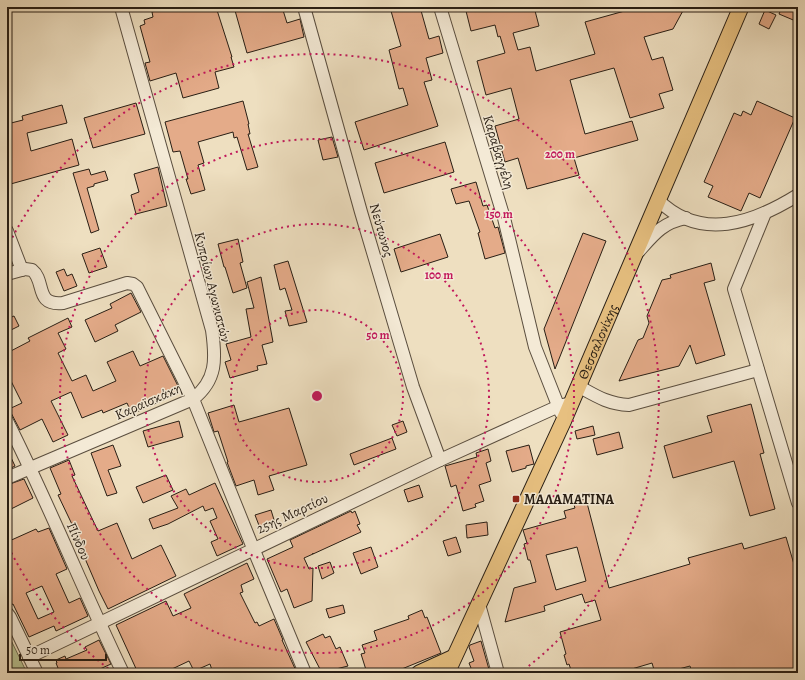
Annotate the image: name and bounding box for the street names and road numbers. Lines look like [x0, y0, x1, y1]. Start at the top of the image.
street label: Καραβαγγέλη [478, 113, 519, 192]
street label: Νεύτωνος [365, 201, 398, 259]
street label: Κυπρίων Αγωνιστών [190, 230, 235, 345]
street label: Θεσσαλονίκης [573, 301, 623, 382]
street label: Καραϊσκάκη [112, 378, 185, 425]
street label: 25ης Μαρτίου [253, 489, 331, 538]
street label: Πίνδου [62, 519, 95, 563]

